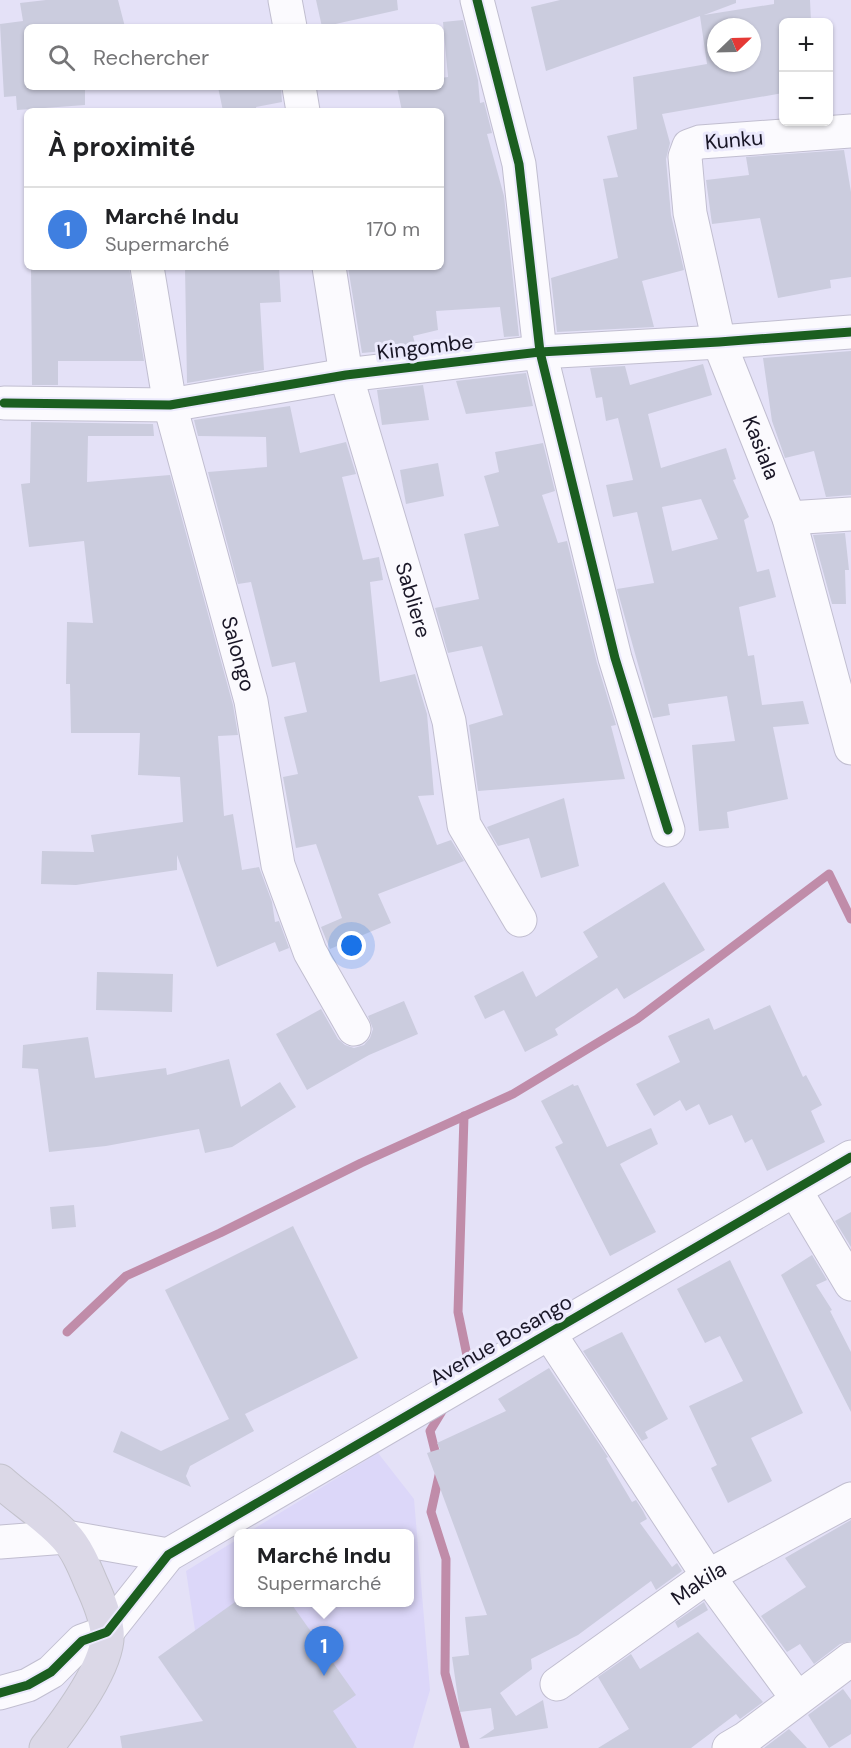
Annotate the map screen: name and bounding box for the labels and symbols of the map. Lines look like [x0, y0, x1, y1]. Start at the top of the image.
north arrow [707, 18, 761, 72]
street label: Kunku [704, 123, 764, 157]
street label: Kingombe [375, 327, 475, 367]
street label: Kasiala [736, 412, 786, 484]
street label: Sabliere [388, 559, 437, 641]
street label: Salongo [215, 613, 262, 695]
your location [337, 931, 366, 960]
street label: Avenue Bosango [425, 1288, 577, 1392]
street label: Makila [666, 1555, 731, 1612]
pin: 1 [304, 1626, 344, 1676]

